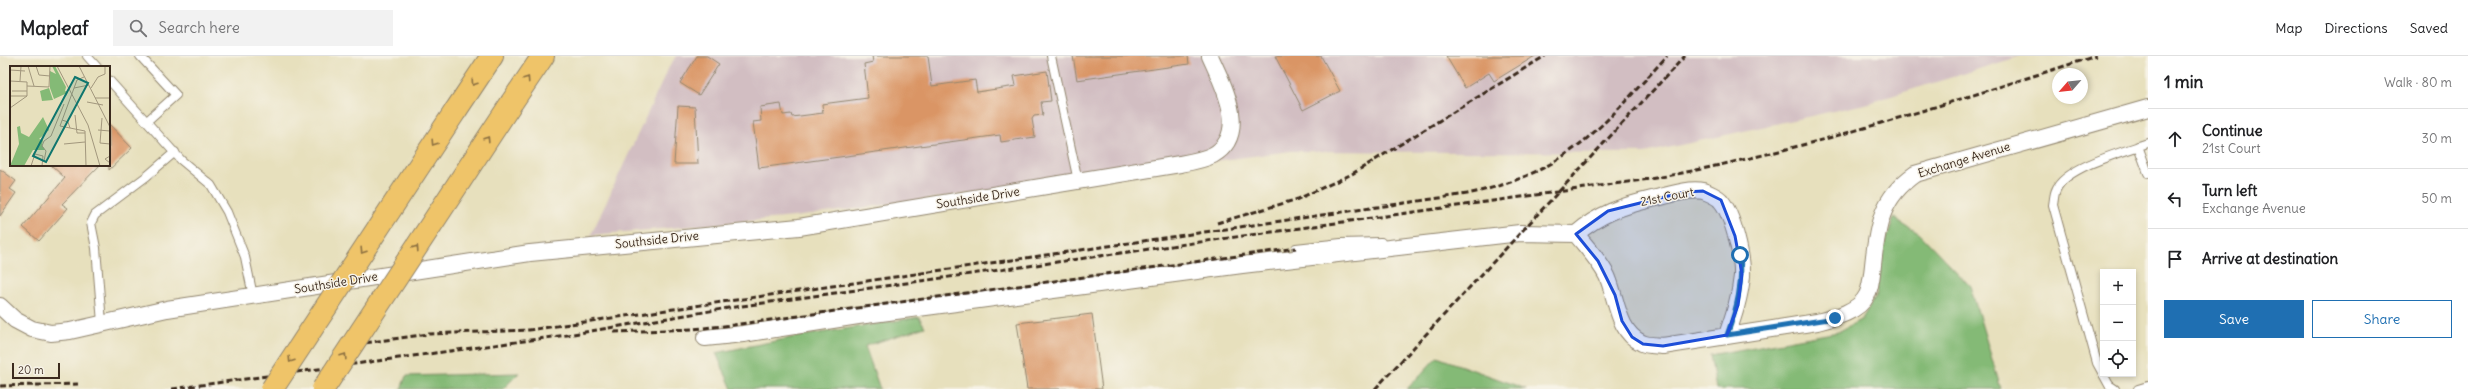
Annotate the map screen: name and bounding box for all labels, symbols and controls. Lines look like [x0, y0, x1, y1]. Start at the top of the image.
search box [113, 10, 393, 46]
text: Mapleaf [20, 16, 89, 40]
icon: search [127, 17, 149, 39]
text: Search here [159, 18, 240, 37]
text: Map [2275, 19, 2302, 37]
text: Directions [2324, 19, 2388, 37]
text: Saved [2410, 19, 2448, 37]
inset map [10, 66, 110, 166]
north arrow [2052, 68, 2088, 104]
text: 1 min [2164, 71, 2203, 93]
text: Walk · 80 m [2384, 74, 2452, 91]
one-way arrow [522, 76, 530, 83]
one-way arrow [471, 79, 479, 86]
text: Continue [2202, 121, 2263, 140]
icon: ahead [2164, 128, 2186, 150]
text: 30 m [2422, 130, 2452, 147]
one-way arrow [482, 136, 490, 143]
one-way arrow [432, 138, 439, 145]
street label: Exchange Avenue [1916, 138, 2012, 181]
text: 21st Court [2202, 140, 2261, 157]
text: Turn left [2202, 181, 2257, 200]
street label: Southside Drive [935, 184, 1021, 212]
street label: 21st Court [1639, 184, 1695, 209]
icon: left [2164, 188, 2186, 210]
text: 50 m [2421, 190, 2452, 207]
text: Exchange Avenue [2202, 200, 2306, 217]
street label: Southside Drive [614, 228, 700, 251]
one-way arrow [411, 245, 419, 252]
route start [1731, 246, 1749, 264]
one-way arrow [360, 247, 368, 254]
icon: arrive [2164, 248, 2186, 270]
text: Arrive at destination [2202, 249, 2338, 268]
street label: Southside Drive [293, 269, 379, 297]
map controls [2100, 269, 2136, 377]
button: + [2100, 269, 2136, 305]
button: Save [2164, 300, 2304, 338]
button: Share [2312, 300, 2452, 338]
button: − [2100, 305, 2136, 341]
route end [1826, 309, 1844, 327]
button: locate [2100, 341, 2136, 377]
one-way arrow [340, 354, 347, 361]
one-way arrow [288, 356, 296, 363]
scale bar [12, 361, 60, 380]
text: 20 m [18, 363, 44, 377]

